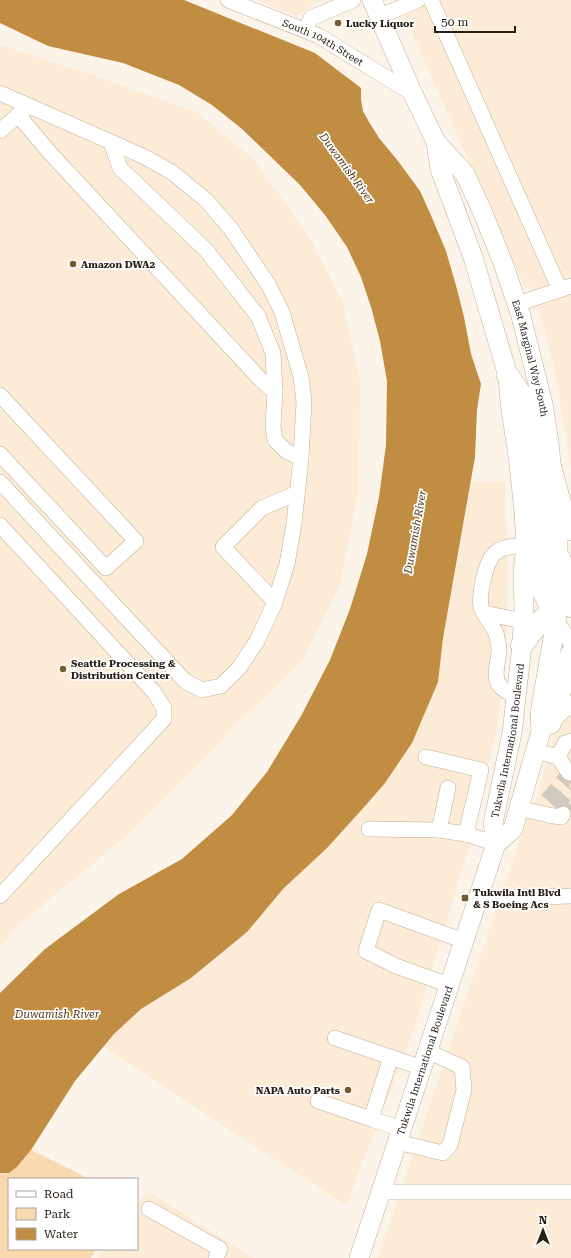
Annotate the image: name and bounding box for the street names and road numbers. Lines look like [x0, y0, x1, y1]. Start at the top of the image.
street label: South 104th Street [281, 17, 365, 68]
street label: East Marginal Way South [510, 298, 550, 418]
street label: Tukwila International Boulevard [489, 662, 526, 819]
street label: Tukwila International Boulevard [395, 984, 455, 1137]

